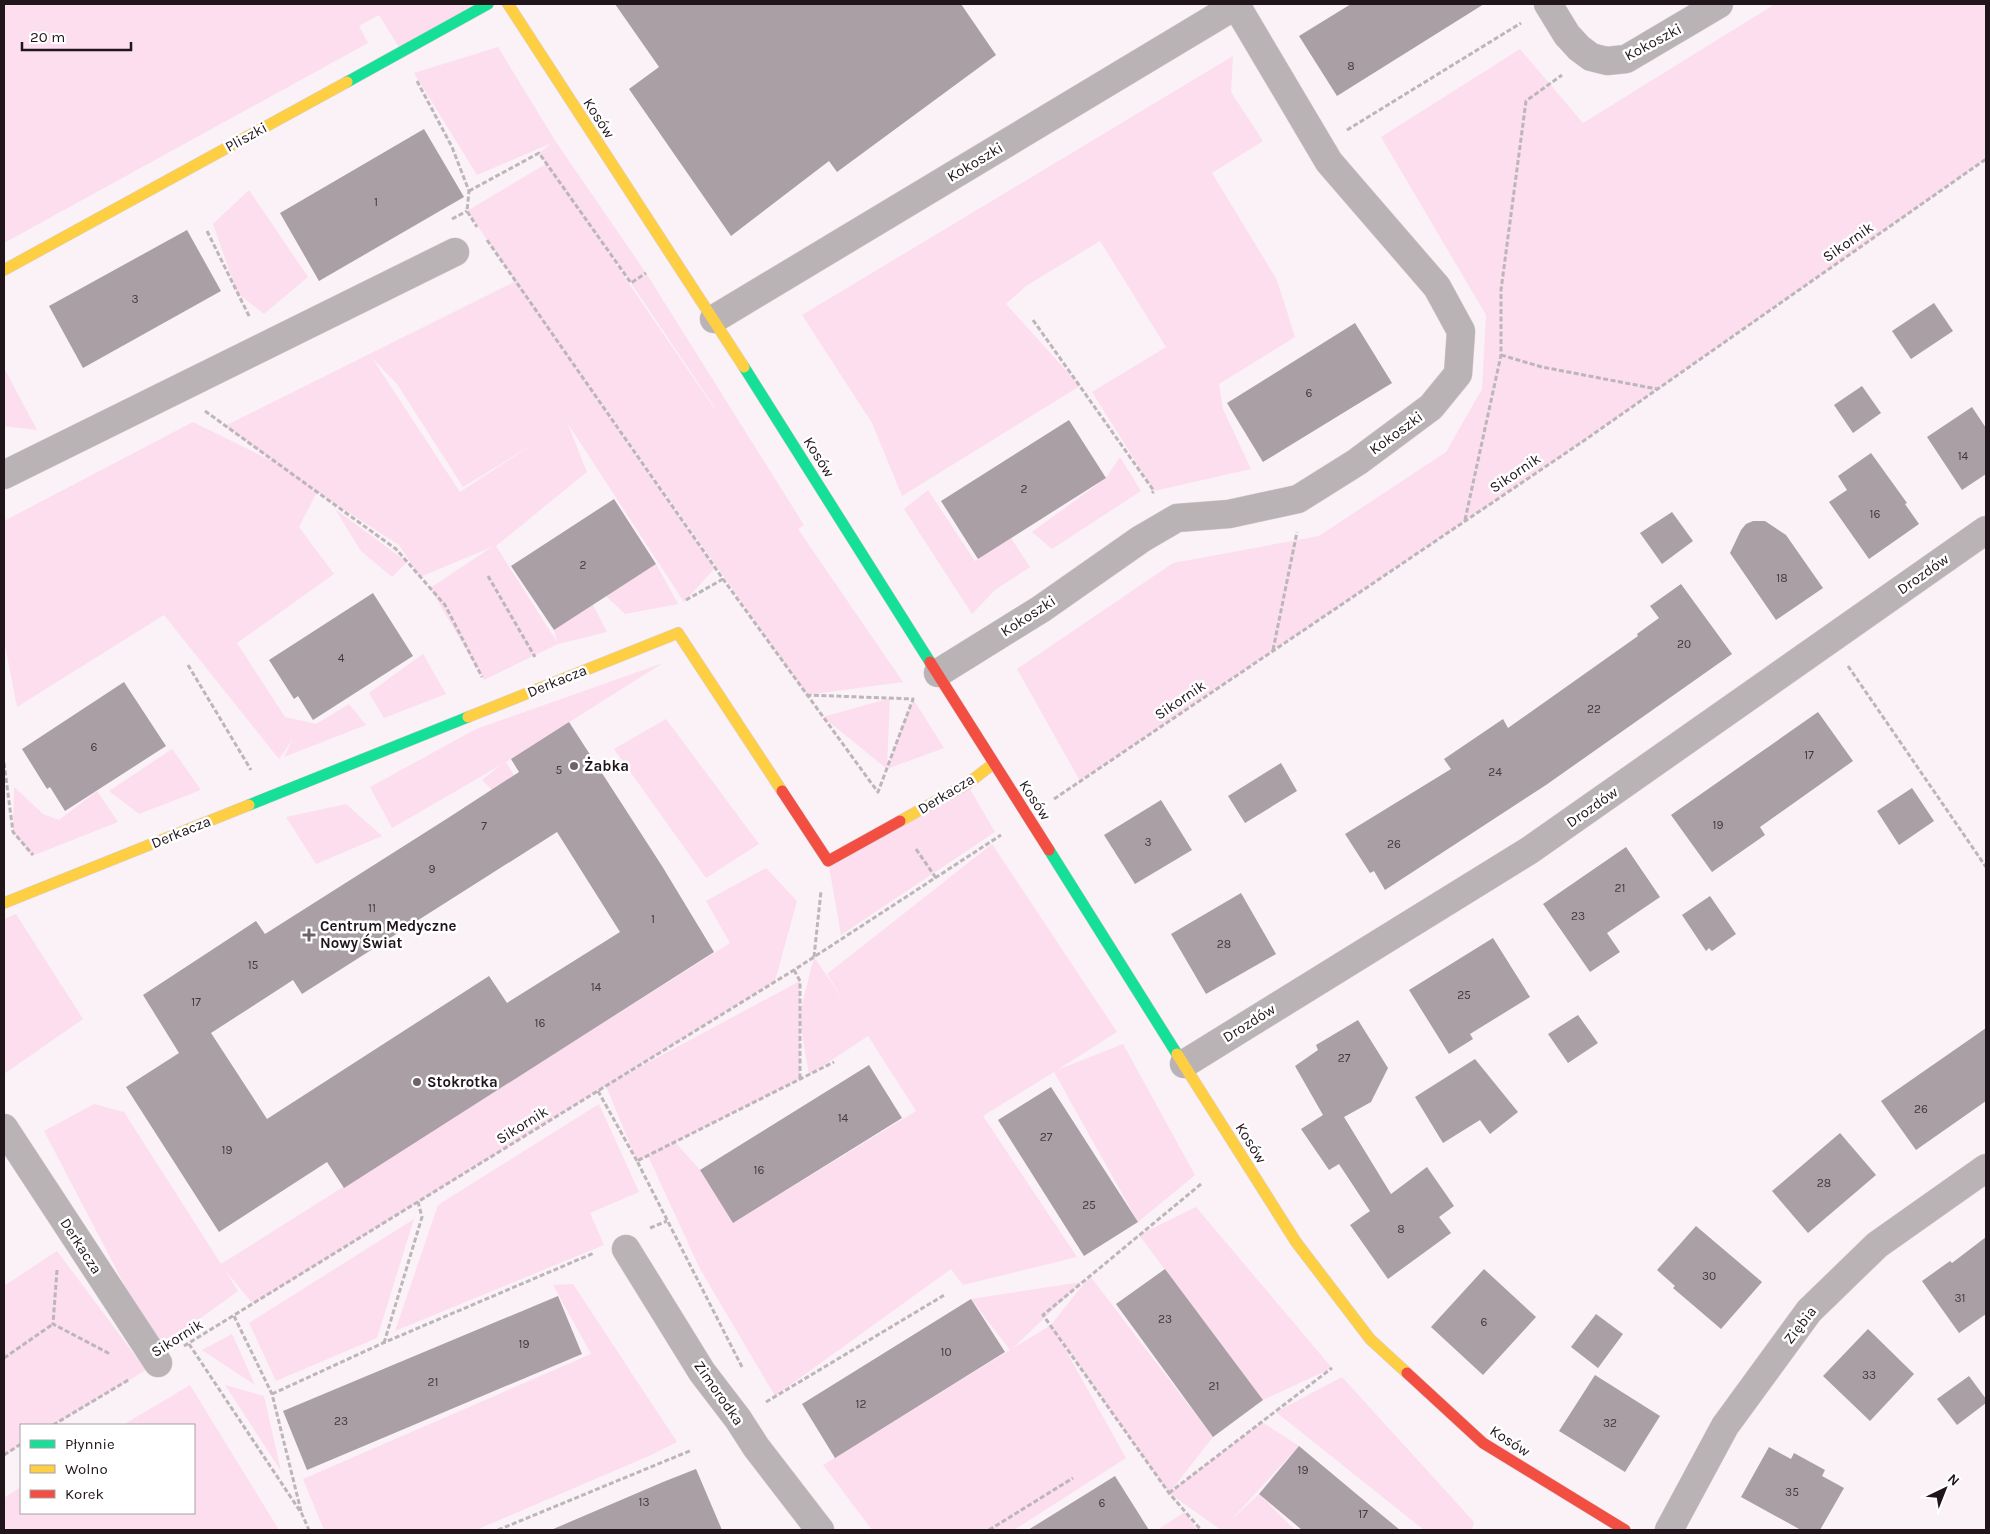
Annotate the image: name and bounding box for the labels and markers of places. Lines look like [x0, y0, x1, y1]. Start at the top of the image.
place label: Żabka [584, 756, 629, 775]
marker: Żabka [568, 760, 580, 772]
place label: Centrum Medyczne Nowy Świat [320, 917, 457, 952]
marker: Centrum Medyczne Nowy Świat [302, 928, 316, 942]
place label: Stokrotka [427, 1073, 498, 1091]
marker: Stokrotka [411, 1076, 423, 1088]

